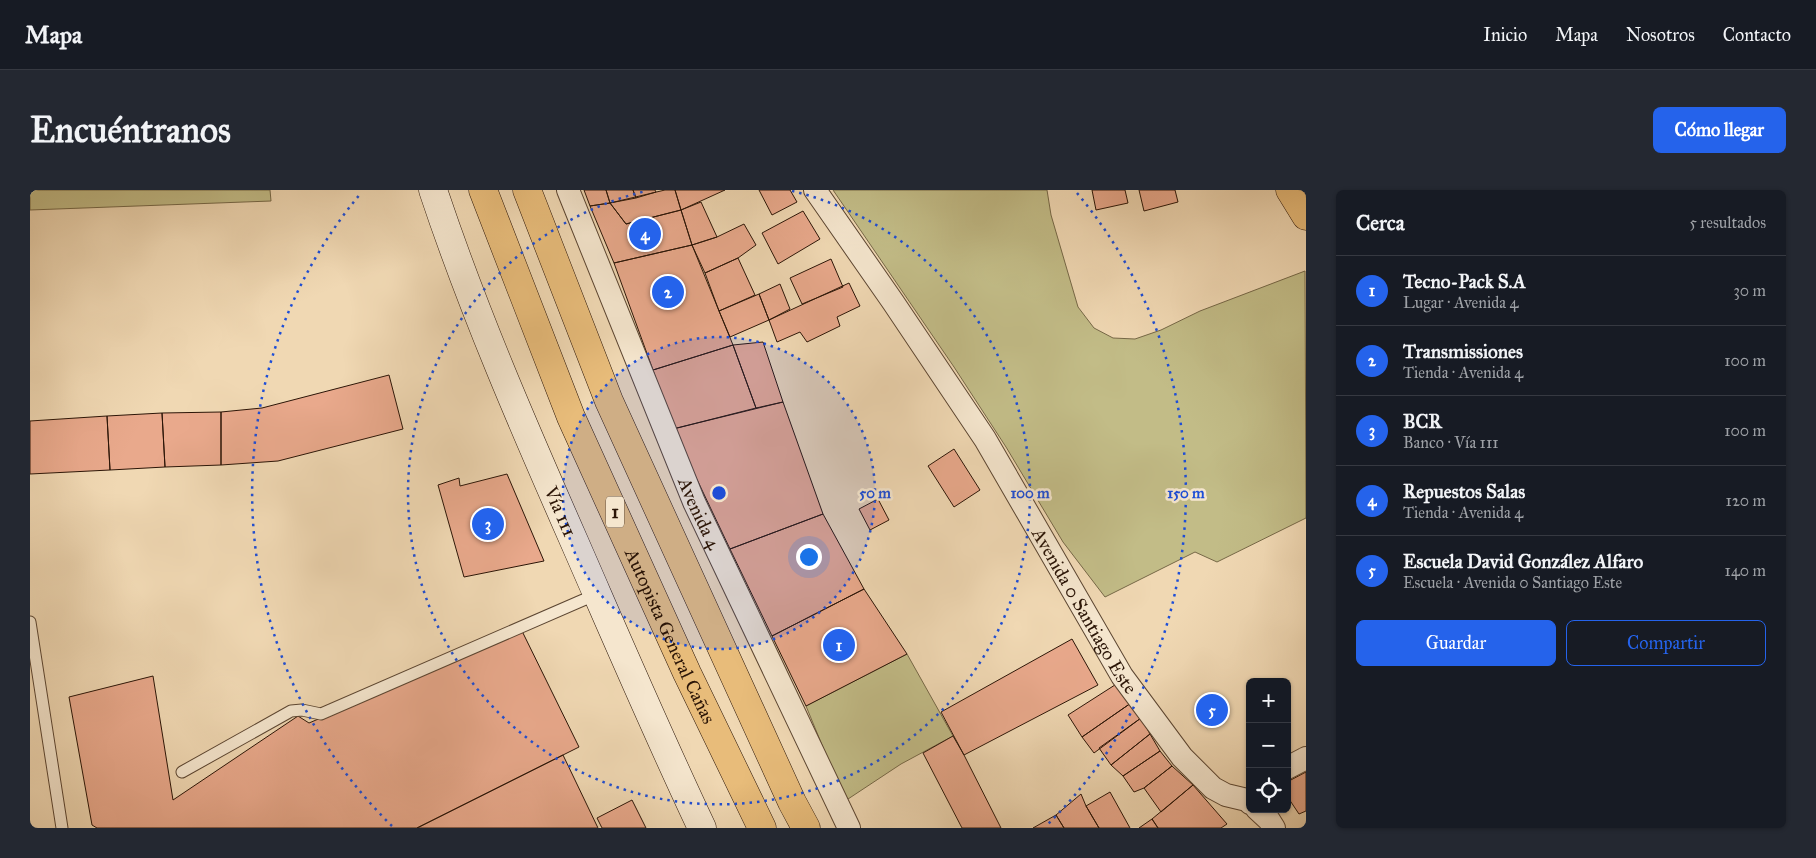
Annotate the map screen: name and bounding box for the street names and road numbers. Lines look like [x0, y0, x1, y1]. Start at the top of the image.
street label: Avenida 4 [673, 473, 726, 553]
street label: Vía 111 [539, 482, 582, 540]
road number: 1 [606, 496, 624, 528]
street label: Avenida 0 Santiago Este [1026, 523, 1142, 698]
street label: Autopista General Cañas [620, 544, 721, 728]

